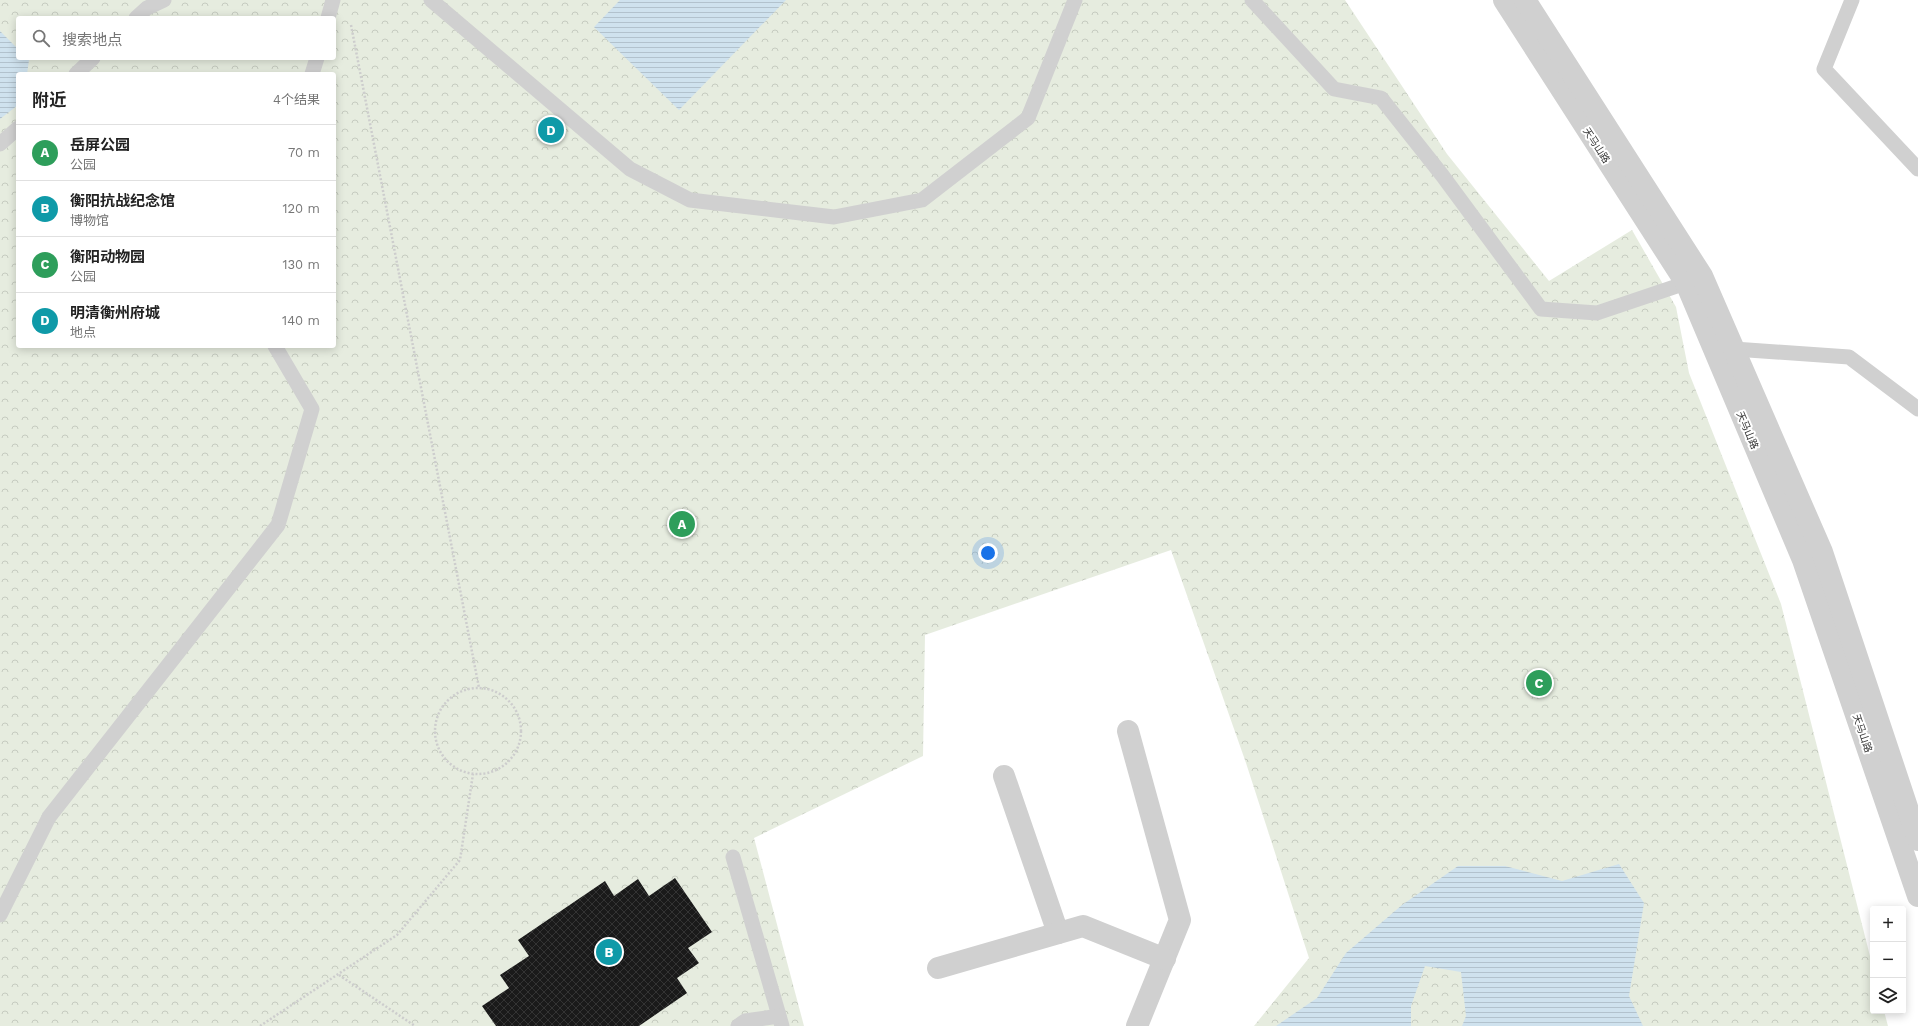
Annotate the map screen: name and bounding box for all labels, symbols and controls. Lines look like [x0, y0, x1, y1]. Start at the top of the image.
search box [16, 16, 336, 60]
icon: search [30, 27, 52, 49]
text: 搜索地点 [62, 31, 122, 49]
text: 附近 [32, 90, 66, 110]
text: 4个结果 [273, 92, 320, 107]
pin: D [538, 115, 564, 145]
street label: 天马山路 [1581, 126, 1612, 165]
text: 岳屏公园 [70, 136, 130, 154]
text: A [41, 145, 49, 160]
text: 70 m [288, 145, 320, 160]
text: 公园 [70, 157, 96, 172]
text: 衡阳抗战纪念馆 [70, 192, 175, 210]
text: B [41, 201, 49, 216]
text: 120 m [282, 201, 320, 216]
text: 博物馆 [70, 213, 109, 228]
text: 衡阳动物园 [70, 248, 145, 266]
text: C [41, 257, 49, 272]
text: 130 m [282, 257, 320, 272]
text: 公园 [70, 269, 96, 284]
text: 明清衡州府城 [70, 304, 160, 322]
text: D [40, 313, 50, 328]
text: 140 m [282, 313, 320, 328]
text: 地点 [70, 325, 96, 340]
street label: 天马山路 [1735, 410, 1760, 451]
pin: A [669, 509, 695, 539]
your location [978, 543, 998, 563]
pin: C [1526, 668, 1552, 698]
street label: 天马山路 [1851, 712, 1874, 754]
map controls [1870, 906, 1906, 1014]
button: + [1870, 906, 1906, 942]
pin: B [596, 937, 622, 967]
button: − [1870, 942, 1906, 978]
button: layers [1870, 978, 1906, 1014]

